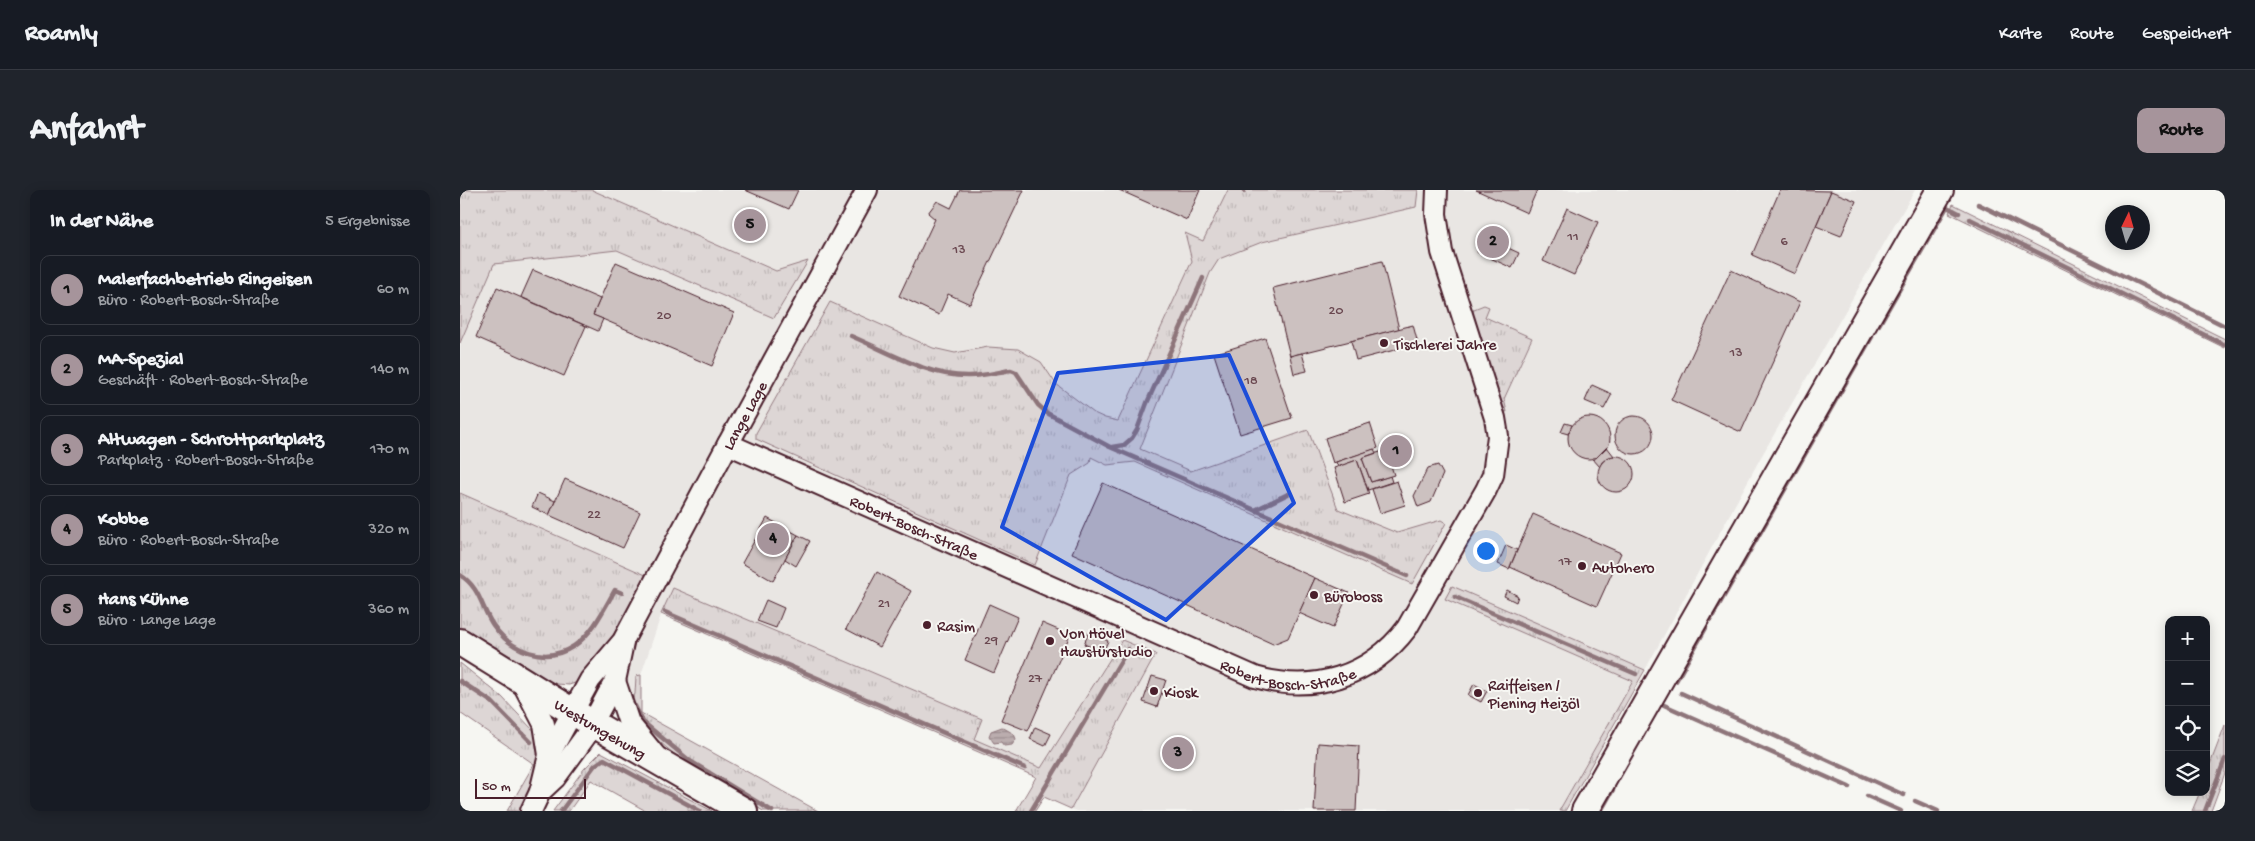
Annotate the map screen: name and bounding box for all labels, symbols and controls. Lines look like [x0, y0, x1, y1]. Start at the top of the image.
text: Roamly [25, 20, 98, 49]
text: Karte [1999, 24, 2042, 45]
text: Route [2070, 24, 2114, 45]
text: Gespeichert [2142, 24, 2230, 45]
button: Route [2137, 108, 2225, 153]
text: Anfahrt [30, 110, 143, 151]
north arrow [2105, 205, 2150, 250]
pin: 5 [734, 206, 766, 244]
text: In der Nähe [50, 210, 153, 235]
text: 5 Ergebnisse [325, 213, 410, 232]
pin: 2 [1477, 223, 1509, 261]
house number: 11 [1566, 229, 1579, 246]
house number: 6 [1780, 234, 1788, 251]
house number: 13 [952, 242, 965, 259]
text: Malerfachbetrieb Ringeisen [98, 269, 312, 292]
text: 1 [64, 281, 70, 300]
text: 60 m [377, 281, 409, 300]
text: Büro · Robert-Bosch-Straße [98, 292, 279, 311]
house number: 20 [1329, 303, 1343, 320]
house number: 20 [657, 308, 671, 325]
marker: Tischlerei Jahre [1378, 337, 1390, 349]
place label: Tischlerei Jahre [1393, 337, 1497, 356]
house number: 13 [1729, 345, 1742, 362]
text: MA-Spezial [98, 349, 184, 372]
text: 2 [63, 361, 71, 380]
text: 140 m [371, 361, 409, 380]
text: Geschäft · Robert-Bosch-Straße [98, 372, 308, 391]
house number: 18 [1243, 373, 1258, 390]
street label: Lange Lage [720, 378, 774, 454]
text: Altwagen - Schrottparkplatz [98, 429, 324, 452]
pin: 1 [1380, 432, 1412, 470]
text: 3 [63, 441, 71, 460]
text: 170 m [370, 441, 409, 460]
text: Parkplatz · Robert-Bosch-Straße [98, 452, 314, 471]
street label: Robert-Bosch-Straße [846, 493, 981, 567]
house number: 22 [587, 507, 601, 524]
text: Kobbe [98, 509, 148, 532]
pin: 4 [757, 520, 789, 558]
text: 4 [63, 521, 71, 540]
text: 320 m [369, 521, 409, 540]
text: Büro · Robert-Bosch-Straße [98, 532, 279, 551]
your location [1473, 538, 1499, 564]
house number: 17 [1558, 554, 1572, 571]
marker: Autohero [1576, 560, 1588, 572]
place label: Autohero [1592, 560, 1655, 579]
text: Hans Kühne [98, 589, 188, 612]
marker: Büroboss [1308, 589, 1320, 601]
place label: Büroboss [1323, 589, 1383, 608]
house number: 21 [878, 596, 890, 613]
text: 5 [63, 601, 71, 620]
text: 360 m [368, 601, 409, 620]
text: Büro · Lange Lage [98, 612, 216, 631]
map controls [2165, 616, 2210, 796]
button: + [2165, 616, 2210, 661]
marker: Rasim [921, 619, 933, 631]
place label: Rasim [937, 619, 976, 638]
place label: Von Hövel Haustürstudio [1059, 626, 1152, 663]
house number: 29 [984, 633, 998, 650]
marker: Von Hövel Haustürstudio [1044, 635, 1056, 647]
street label: Robert-Bosch-Straße [1216, 657, 1361, 696]
button: − [2165, 661, 2210, 706]
house number: 27 [1028, 671, 1043, 688]
place label: Raiffeisen / Piening Heizöl [1487, 678, 1580, 715]
marker: Kiosk [1148, 685, 1160, 697]
place label: Kiosk [1164, 685, 1199, 704]
marker: Raiffeisen / Piening Heizöl [1472, 687, 1484, 699]
street label: Westumgehung [549, 697, 648, 765]
button: locate [2165, 706, 2210, 751]
pin: 3 [1162, 734, 1194, 772]
button: layers [2165, 751, 2210, 796]
scale bar [475, 776, 586, 799]
text: 50 m [482, 779, 511, 796]

